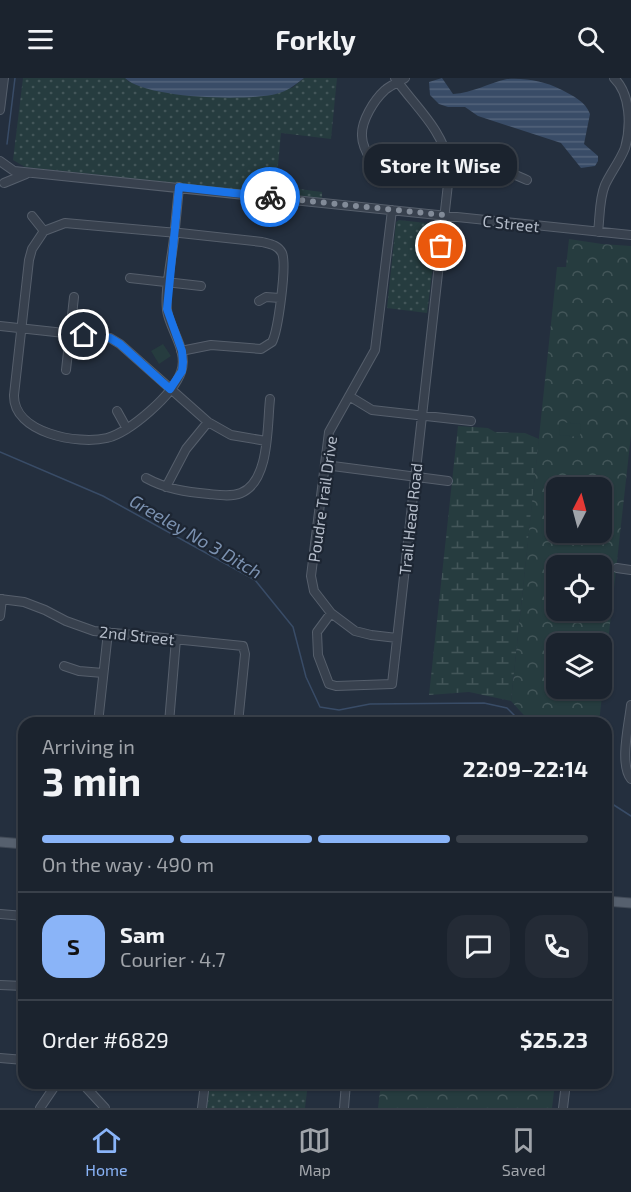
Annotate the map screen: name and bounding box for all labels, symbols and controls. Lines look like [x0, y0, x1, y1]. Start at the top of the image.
icon: menu [24, 23, 57, 56]
text: Forkly [275, 23, 356, 55]
icon: search [574, 23, 607, 56]
callout: Store It Wise [364, 144, 518, 186]
text: Store It Wise [380, 153, 501, 177]
courier [240, 167, 300, 227]
icon: bike [254, 181, 287, 214]
street label: C Street [482, 211, 540, 235]
pin [415, 220, 466, 271]
icon: bag [424, 229, 457, 262]
pin [58, 309, 109, 360]
icon: home [67, 318, 100, 351]
street label: Poudre Trail Drive [304, 434, 340, 564]
street label: Trail Head Road [395, 462, 425, 576]
north arrow [546, 477, 612, 543]
map controls [546, 477, 612, 699]
water label: Greeley No 3 Ditch [126, 489, 266, 583]
button: locate [546, 555, 612, 621]
street label: 2nd Street [98, 622, 176, 648]
button: layers [546, 633, 612, 699]
text: Arriving in [42, 734, 135, 758]
text: 22:09–22:14 [463, 755, 588, 781]
text: 3 min [42, 757, 141, 804]
text: On the way · 490 m [42, 852, 214, 876]
button: chat [447, 915, 510, 978]
button: phone [525, 915, 588, 978]
text: Sam [120, 921, 165, 947]
text: S [67, 933, 80, 959]
text: Courier · 4.7 [120, 947, 226, 971]
text: Order #6829 [42, 1026, 169, 1052]
text: $25.23 [520, 1026, 588, 1052]
tab: Home [85, 1124, 128, 1179]
tab: Map [298, 1124, 331, 1179]
tab: Saved [502, 1124, 546, 1179]

